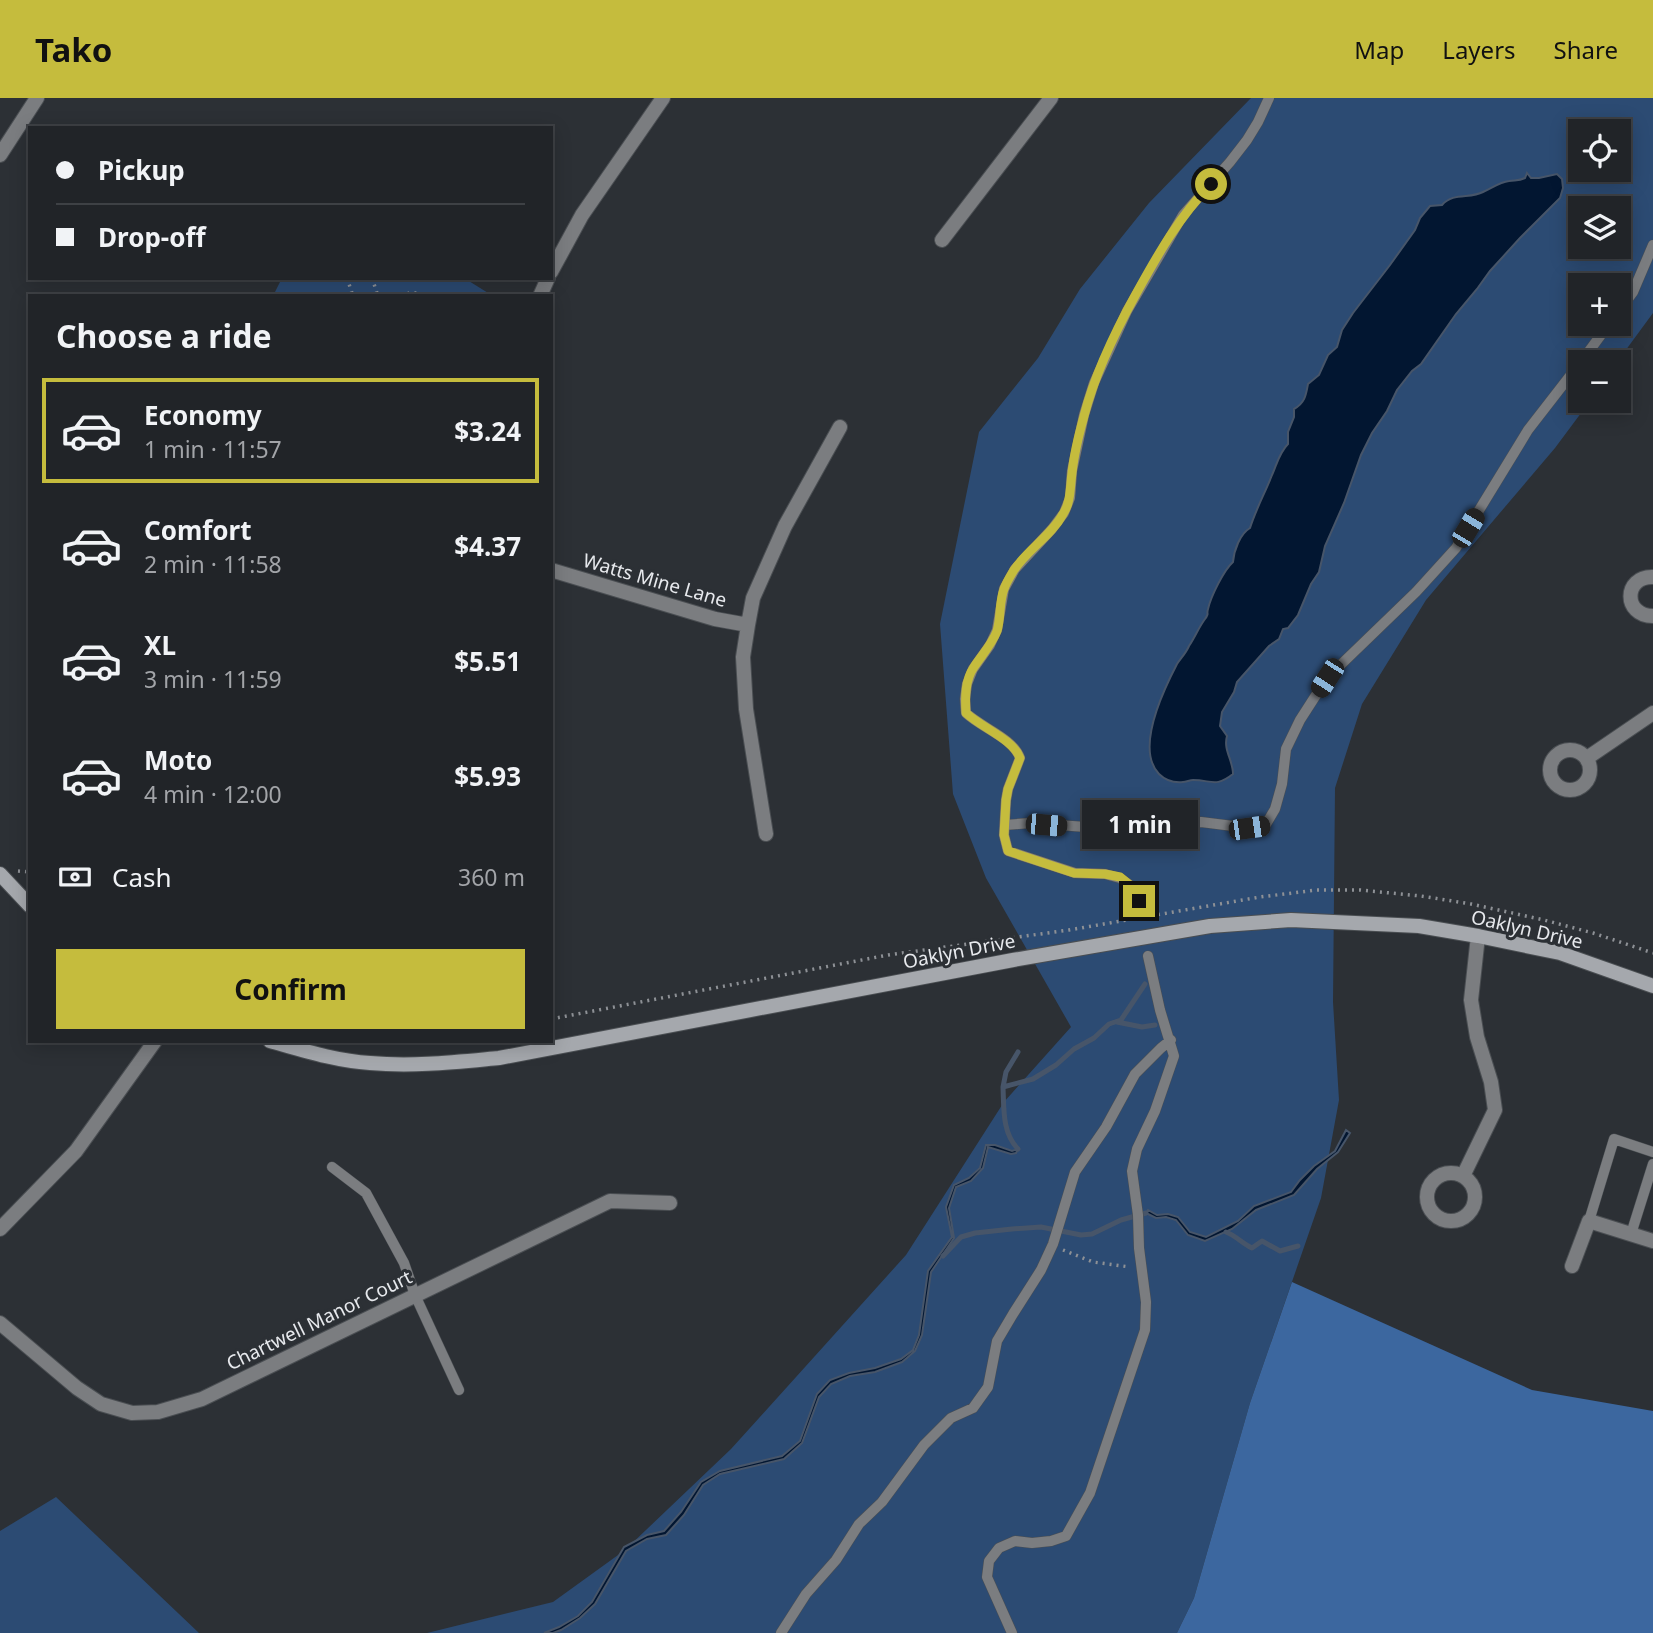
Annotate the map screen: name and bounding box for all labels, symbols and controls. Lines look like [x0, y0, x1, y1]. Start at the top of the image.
text: Tako [35, 27, 112, 72]
text: Map [1354, 33, 1404, 66]
text: Layers [1442, 33, 1516, 66]
text: Share [1554, 33, 1618, 66]
map controls [1568, 119, 1631, 413]
button: locate [1568, 119, 1631, 182]
text: Pickup [98, 152, 185, 188]
route start [1195, 168, 1227, 200]
button: layers [1568, 196, 1631, 259]
text: Drop-off [98, 219, 205, 255]
button: + [1568, 273, 1631, 336]
text: Choose a ride [56, 314, 272, 357]
button: − [1568, 350, 1631, 413]
text: Economy [144, 397, 262, 433]
icon: car [60, 399, 123, 462]
text: $3.24 [454, 413, 521, 449]
text: 1 min · 11:57 [144, 433, 282, 465]
car [1449, 505, 1488, 551]
text: Comfort [144, 512, 252, 548]
icon: car [60, 514, 123, 577]
text: $4.37 [454, 528, 521, 564]
street label: Watts Mine Lane [580, 547, 730, 613]
text: 2 min · 11:58 [144, 548, 282, 580]
text: XL [144, 627, 176, 663]
icon: car [60, 629, 123, 692]
text: $5.51 [454, 643, 521, 679]
car [1307, 655, 1348, 701]
text: 3 min · 11:59 [144, 663, 282, 695]
text: Moto [144, 742, 212, 778]
icon: car [60, 744, 123, 807]
text: $5.93 [454, 758, 521, 794]
text: 4 min · 12:00 [144, 778, 282, 810]
callout: 1 min [1081, 800, 1197, 848]
text: 1 min [1108, 808, 1172, 840]
car [1025, 813, 1068, 837]
car [1227, 815, 1272, 841]
icon: cash [56, 858, 94, 896]
text: Cash [112, 859, 172, 895]
text: 360 m [458, 861, 525, 893]
route end [1123, 885, 1155, 917]
street label: Oaklyn Drive [1469, 904, 1585, 954]
street label: Oaklyn Drive [901, 927, 1017, 975]
button: Confirm [56, 949, 525, 1029]
street label: Chartwell Manor Court [222, 1264, 416, 1376]

